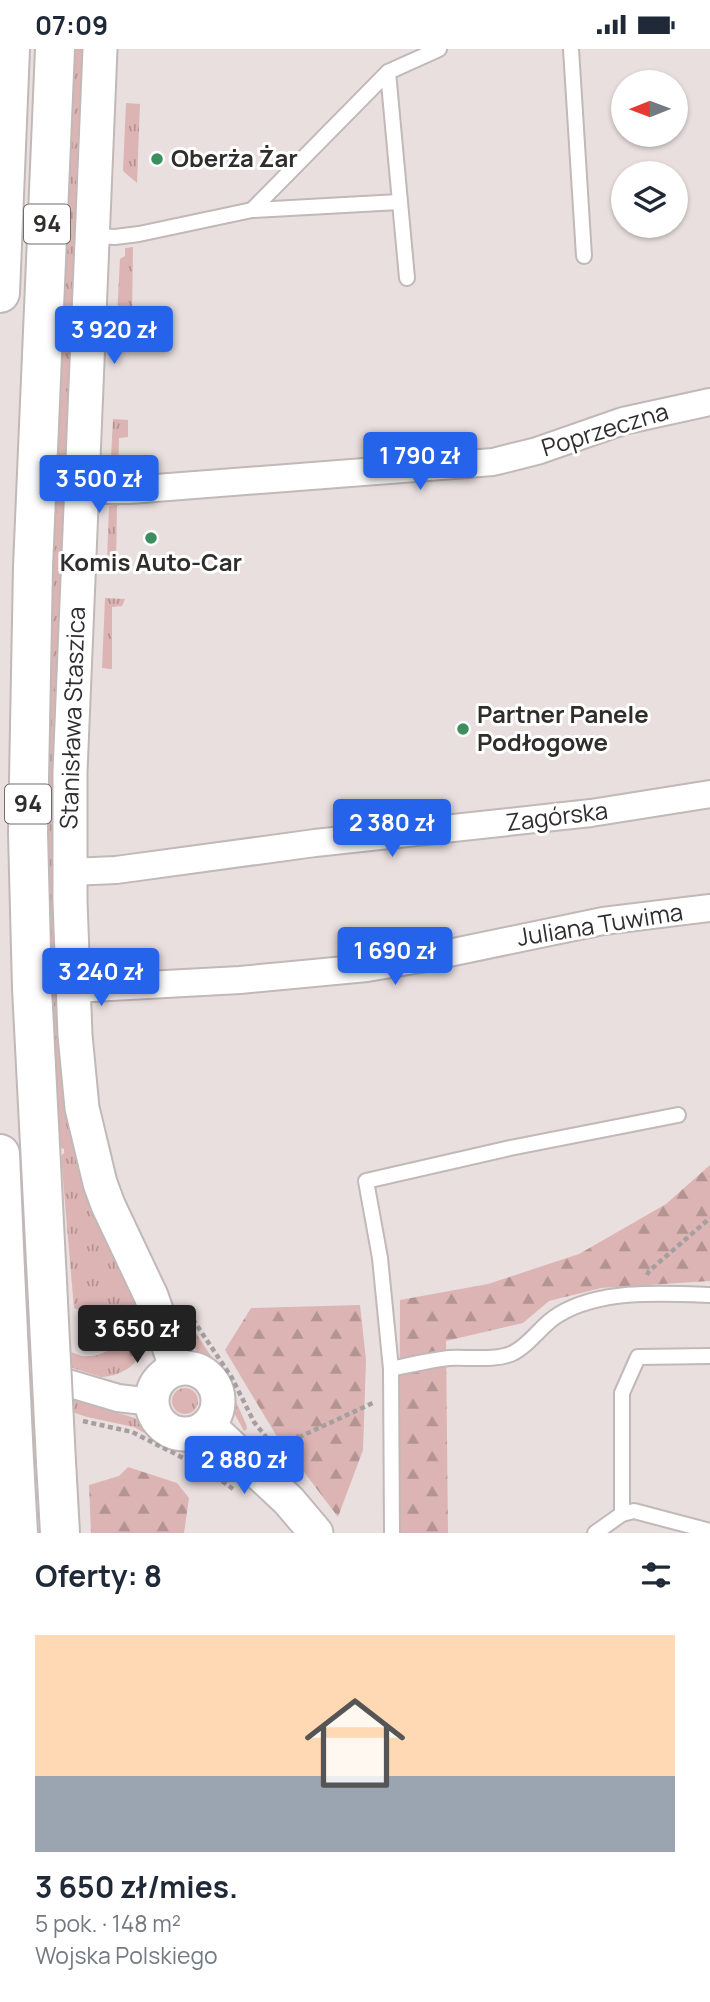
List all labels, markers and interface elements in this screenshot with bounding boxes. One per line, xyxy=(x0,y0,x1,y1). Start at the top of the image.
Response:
text: 07:09 xyxy=(35,7,108,43)
north arrow xyxy=(611,70,688,147)
map controls xyxy=(611,70,688,238)
place label: Oberża Żar xyxy=(171,141,298,174)
marker: Oberża Żar xyxy=(149,151,165,167)
button: layers xyxy=(611,161,688,238)
road number: 94 xyxy=(24,205,70,243)
pin: 3 920 zł xyxy=(42,307,186,366)
text: 3 920 zł xyxy=(71,313,157,345)
street label: Poprzeczna xyxy=(537,394,672,463)
pin: 1 790 zł xyxy=(348,433,492,492)
text: 1 790 zł xyxy=(379,439,461,471)
pin: 3 500 zł xyxy=(27,455,171,515)
text: 3 500 zł xyxy=(56,462,142,494)
marker: Komis Auto-Car xyxy=(143,530,159,546)
place label: Komis Auto-Car xyxy=(60,545,242,578)
street label: Stanisława Staszica xyxy=(51,606,92,830)
place label: Partner Panele Podłogowe xyxy=(477,697,649,758)
marker: Partner Panele Podłogowe xyxy=(455,721,471,737)
road number: 94 xyxy=(5,785,51,824)
street label: Zagórska xyxy=(504,793,610,838)
pin: 2 380 zł xyxy=(320,799,464,859)
text: 2 380 zł xyxy=(349,806,435,838)
street label: Juliana Tuwima xyxy=(515,894,685,953)
pin: 1 690 zł xyxy=(323,927,467,987)
text: 1 690 zł xyxy=(354,934,436,966)
pin: 3 240 zł xyxy=(29,949,173,1008)
text: 3 240 zł xyxy=(58,955,144,987)
pin: 3 650 zł xyxy=(65,1305,209,1365)
text: 3 650 zł xyxy=(94,1312,180,1344)
pin: 2 880 zł xyxy=(172,1437,316,1496)
text: 2 880 zł xyxy=(201,1443,287,1475)
text: Oferty: 8 xyxy=(35,1555,162,1596)
icon: filters xyxy=(637,1556,675,1594)
icon: home xyxy=(292,1680,418,1806)
text: 3 650 zł/mies. xyxy=(35,1866,238,1907)
text: 5 pok. · 148 m² xyxy=(35,1907,181,1939)
text: Wojska Polskiego xyxy=(35,1939,218,1971)

